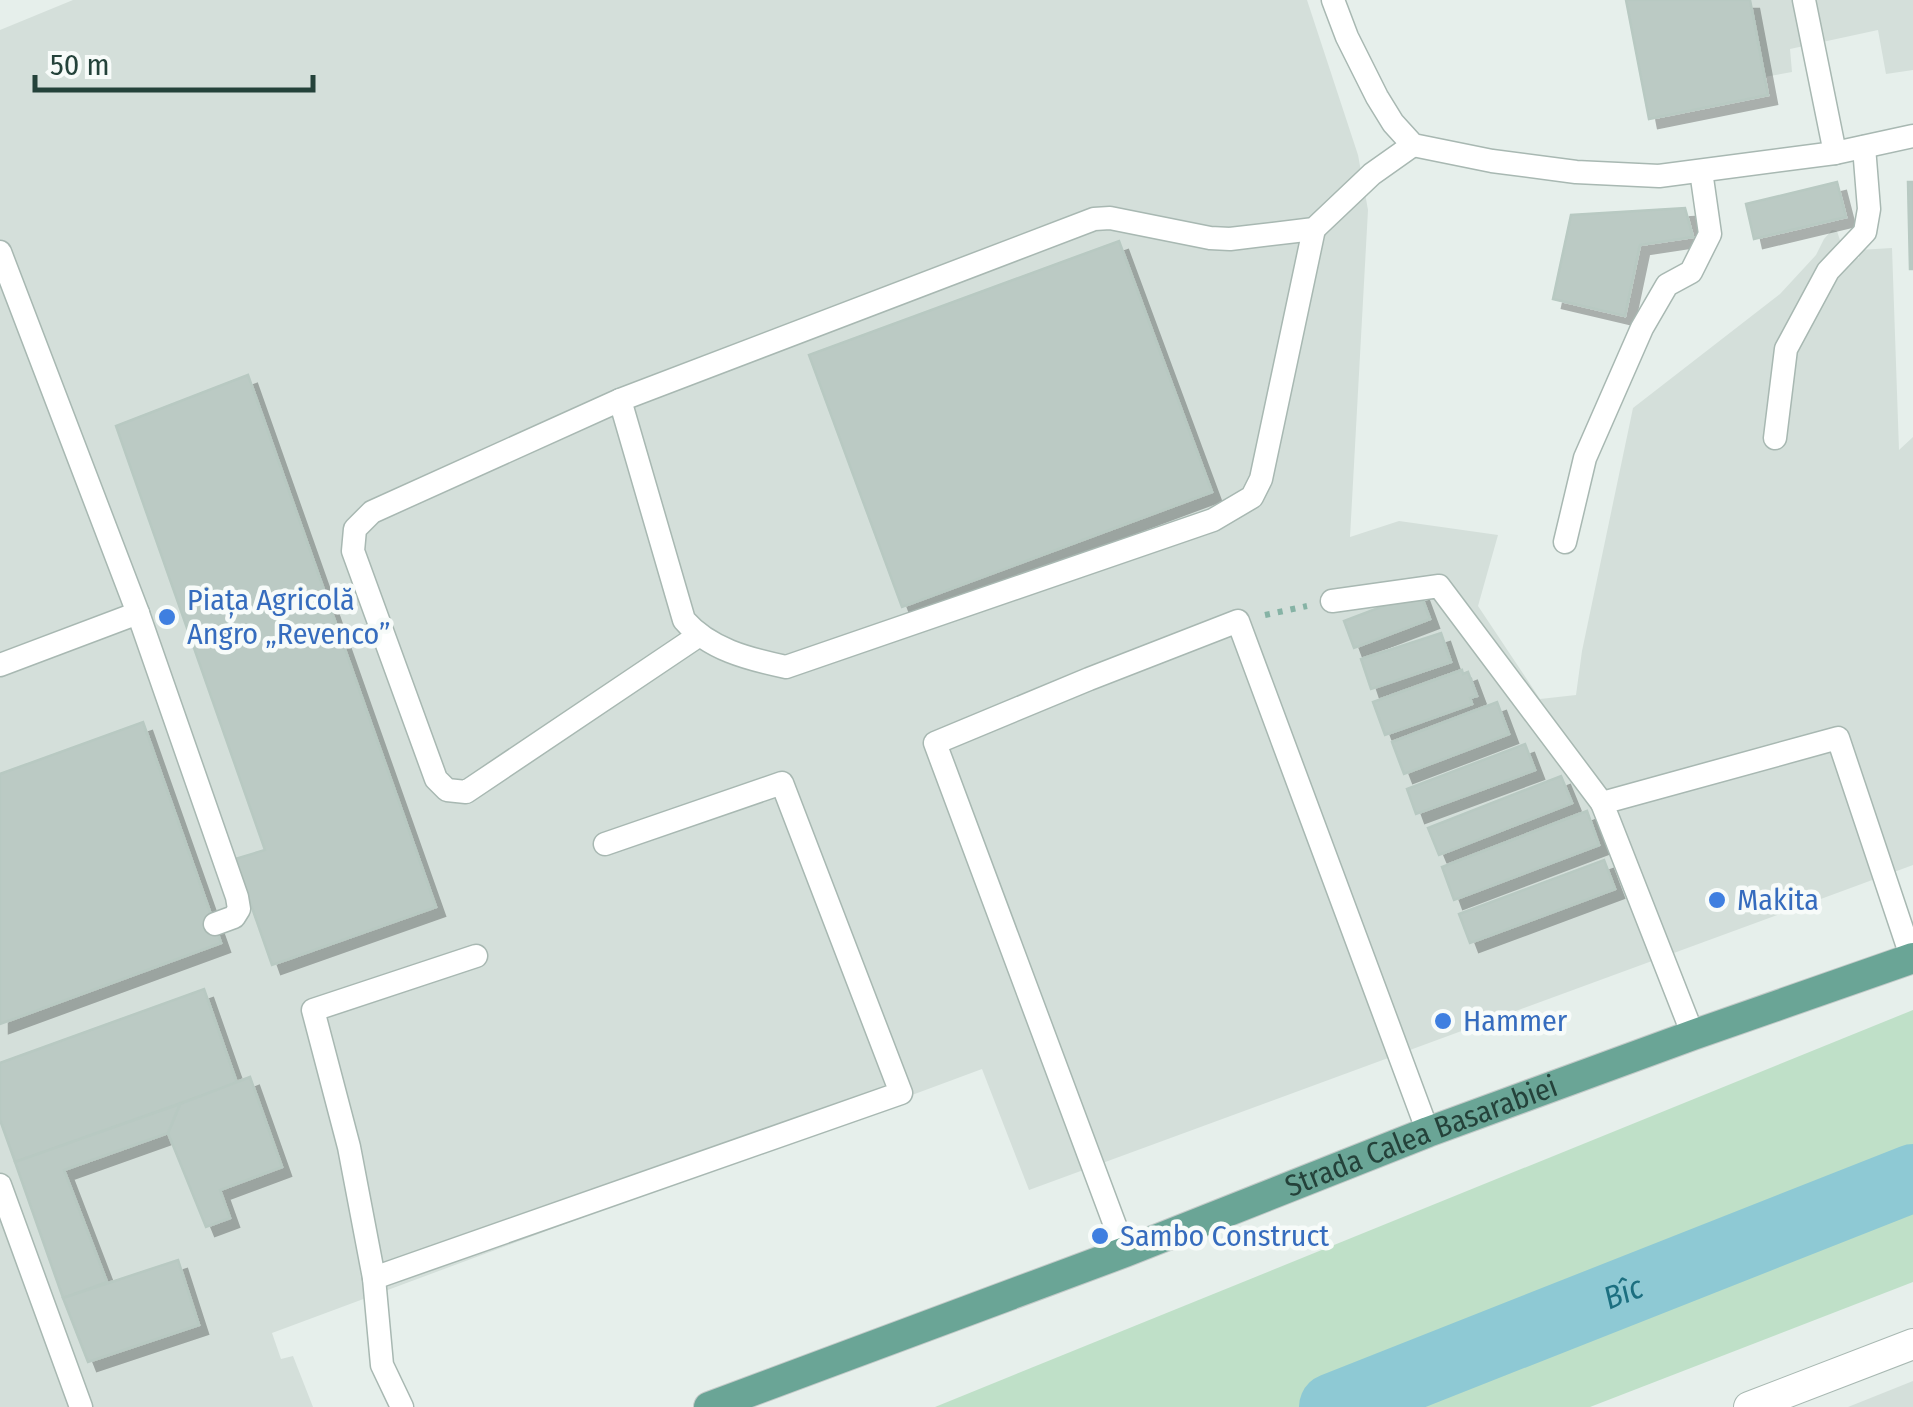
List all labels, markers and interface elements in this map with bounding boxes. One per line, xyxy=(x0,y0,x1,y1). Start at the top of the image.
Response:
scale bar xyxy=(35,30,312,92)
text: 50 m xyxy=(50,47,110,83)
place label: Piața Agricolă Angro „Revenco” xyxy=(187,582,391,652)
marker: Piața Agricolă Angro „Revenco” xyxy=(156,606,178,628)
place label: Makita xyxy=(1737,882,1819,918)
marker: Makita xyxy=(1706,889,1728,911)
place label: Hammer xyxy=(1463,1003,1568,1039)
marker: Hammer xyxy=(1432,1010,1454,1032)
street label: Strada Calea Basarabiei xyxy=(1280,1068,1562,1205)
place label: Sambo Construct xyxy=(1120,1218,1329,1254)
marker: Sambo Construct xyxy=(1089,1225,1111,1247)
water label: Bîc xyxy=(1598,1267,1649,1317)

